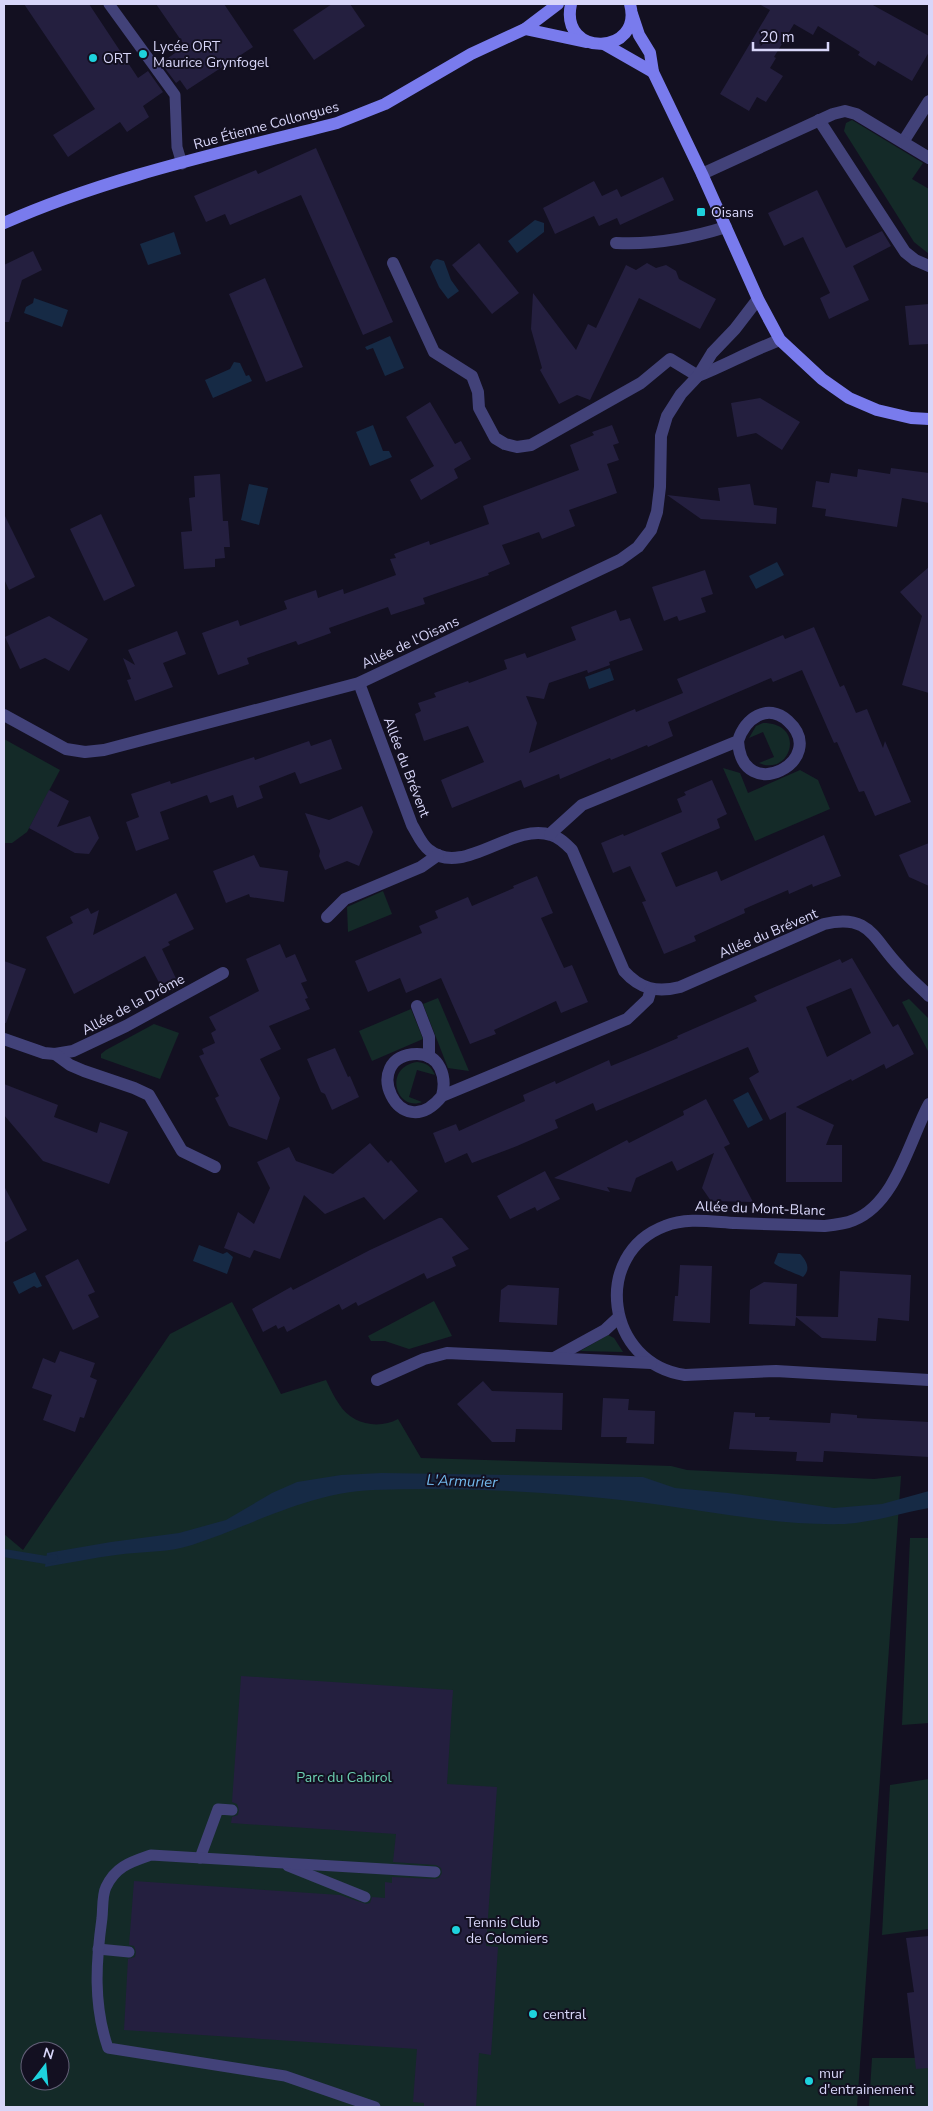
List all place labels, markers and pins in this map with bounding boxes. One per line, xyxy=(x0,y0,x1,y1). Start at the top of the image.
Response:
place label: Lycée ORT Maurice Grynfogel xyxy=(153,37,270,72)
marker: Lycée ORT Maurice Grynfogel xyxy=(137,48,149,60)
place label: ORT xyxy=(103,49,132,68)
marker: ORT xyxy=(87,52,99,64)
place label: Oisans xyxy=(711,203,754,222)
marker: Oisans xyxy=(695,206,707,218)
place label: Tennis Club de Colomiers xyxy=(466,1913,548,1948)
marker: Tennis Club de Colomiers xyxy=(450,1924,462,1936)
place label: central xyxy=(543,2005,587,2024)
marker: central xyxy=(527,2008,539,2020)
place label: mur d'entrainement xyxy=(819,2064,914,2099)
marker: mur d'entrainement xyxy=(803,2075,815,2087)

